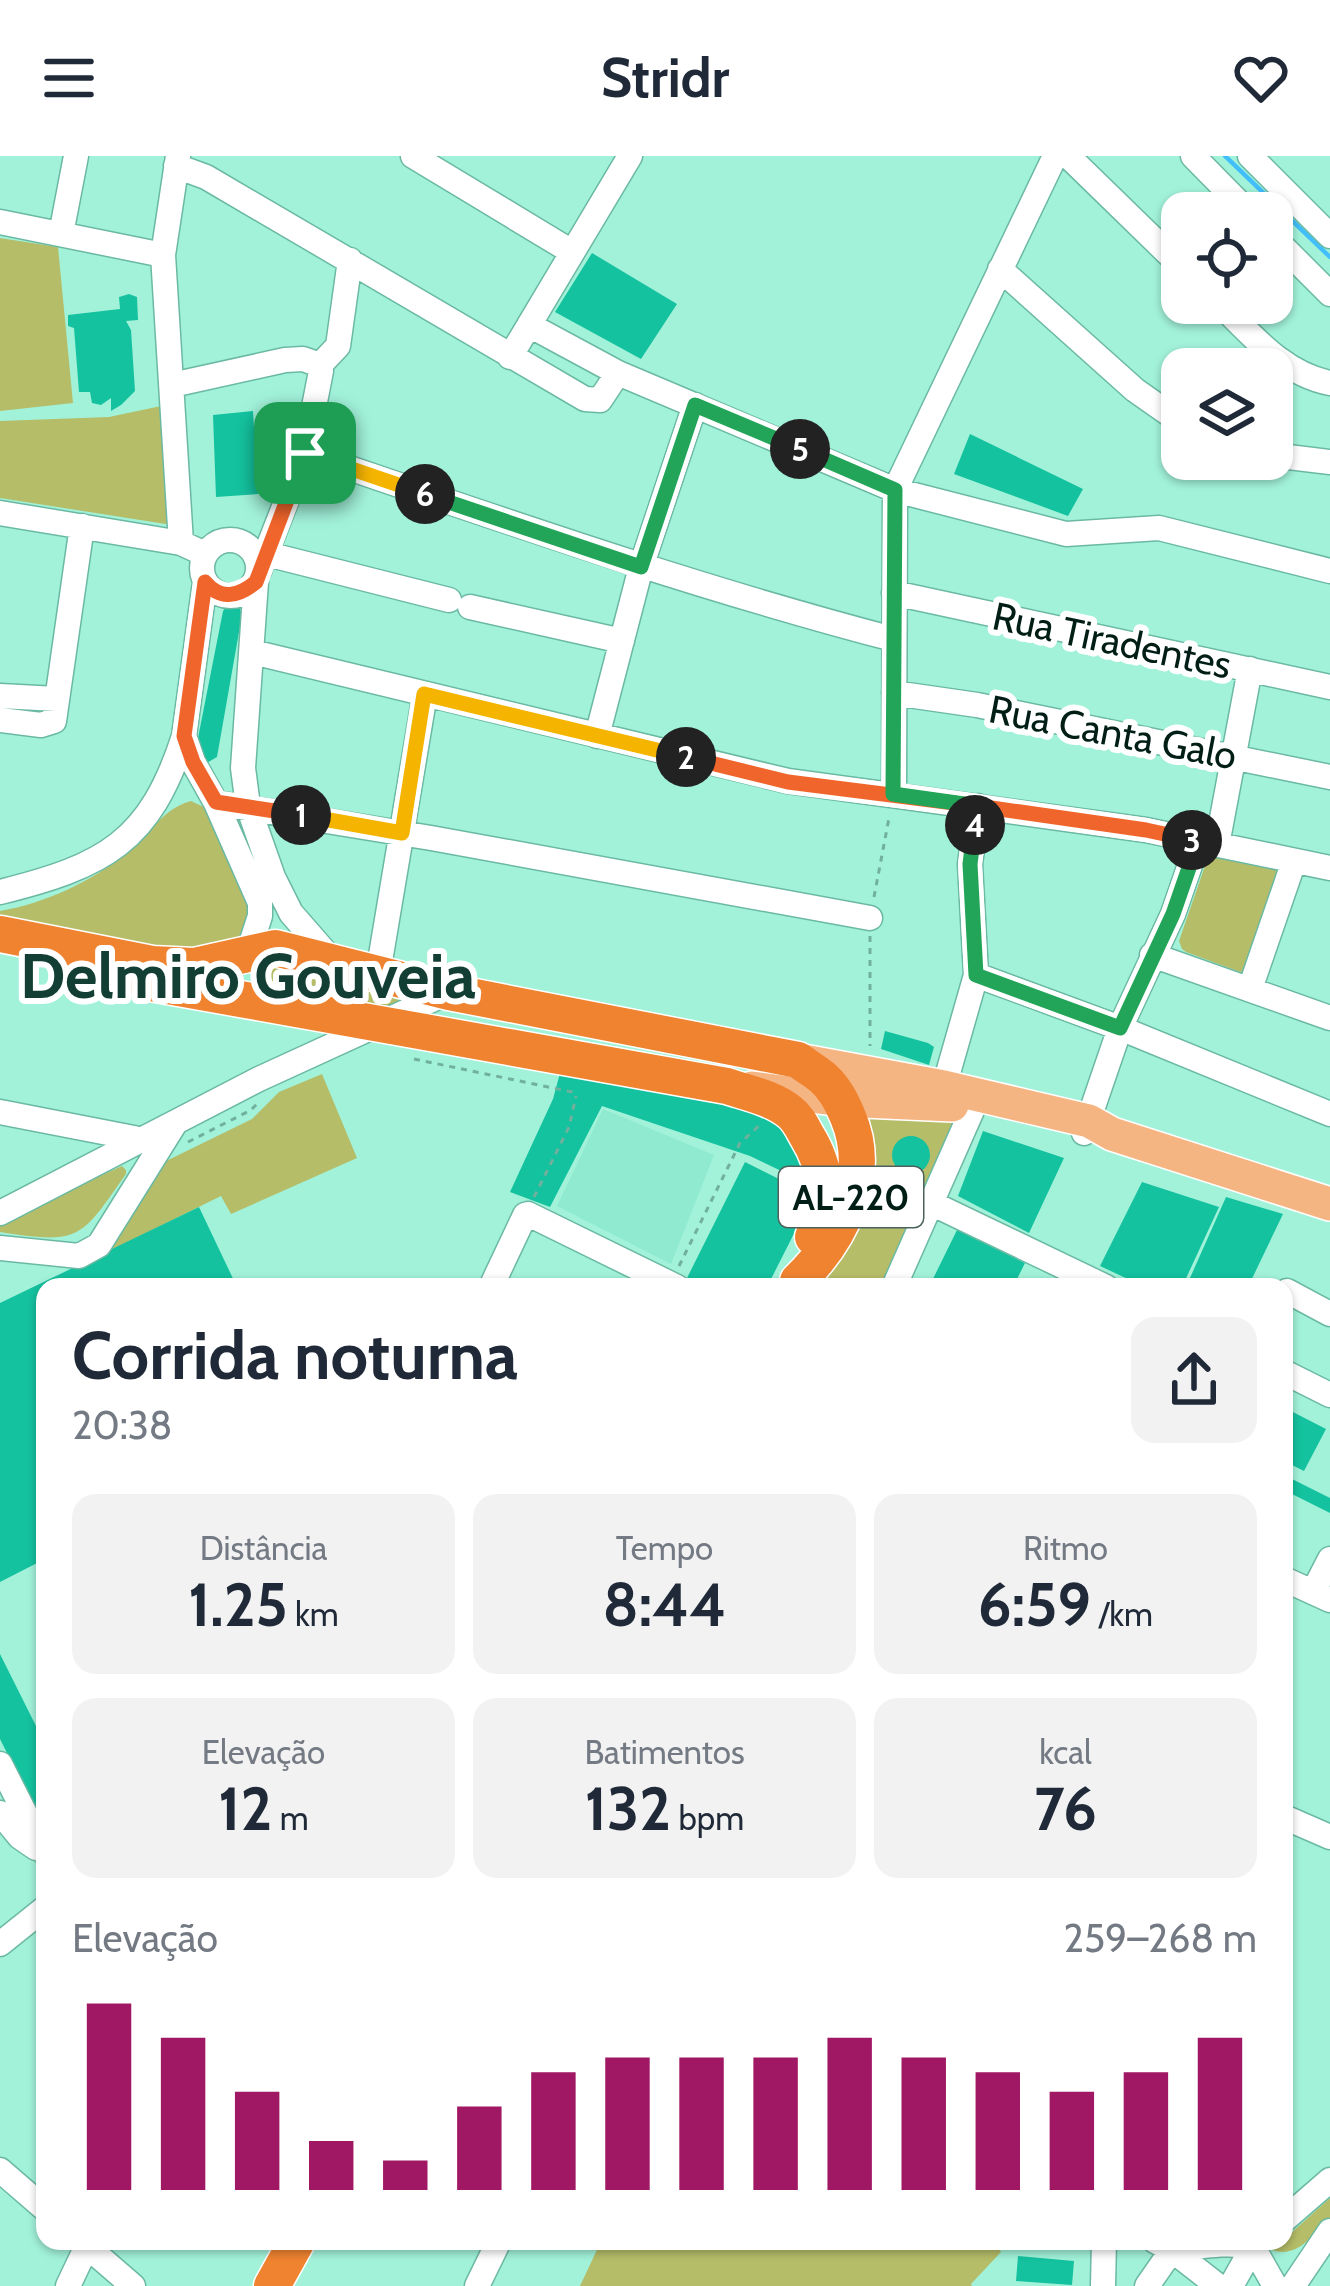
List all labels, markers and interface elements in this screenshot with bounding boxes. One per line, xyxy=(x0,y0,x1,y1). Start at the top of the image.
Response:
icon: menu xyxy=(36,45,102,111)
text: Stridr xyxy=(601,45,729,111)
icon: heart xyxy=(1228,45,1294,111)
map controls xyxy=(1161,192,1293,480)
button: locate xyxy=(1161,192,1293,324)
button: layers xyxy=(1161,348,1293,480)
pin xyxy=(254,402,356,504)
pin: 5 xyxy=(770,419,830,479)
icon: arrive xyxy=(272,420,338,486)
text: 5 xyxy=(791,429,809,469)
pin: 6 xyxy=(395,464,455,524)
text: 6 xyxy=(416,474,434,514)
street label: Rua Tiradentes xyxy=(988,591,1236,689)
street label: Rua Canta Galo xyxy=(985,684,1241,780)
pin: 2 xyxy=(656,727,716,787)
text: 2 xyxy=(677,737,695,777)
pin: 1 xyxy=(271,785,331,845)
text: 1 xyxy=(295,795,307,835)
pin: 4 xyxy=(945,795,1005,855)
text: 4 xyxy=(965,805,985,845)
pin: 3 xyxy=(1162,810,1222,870)
text: 3 xyxy=(1183,820,1201,860)
district label: Delmiro Gouveia xyxy=(20,937,476,1014)
road number: AL-220 xyxy=(779,1167,923,1227)
text: Corrida noturna xyxy=(72,1315,518,1396)
button: share xyxy=(1131,1317,1257,1443)
text: 20:38 xyxy=(72,1401,173,1449)
text: Distância xyxy=(200,1528,327,1568)
text: Tempo xyxy=(616,1528,713,1568)
text: Ritmo xyxy=(1023,1528,1108,1568)
text: 1.25 xyxy=(188,1568,288,1641)
text: 8:44 xyxy=(602,1568,727,1641)
text: 6:59 xyxy=(978,1568,1091,1641)
text: km xyxy=(288,1594,339,1634)
text: /km xyxy=(1091,1594,1153,1634)
text: Elevação xyxy=(202,1732,325,1772)
text: Batimentos xyxy=(584,1732,745,1772)
text: kcal xyxy=(1039,1732,1092,1772)
text: 12 xyxy=(218,1772,272,1845)
text: 132 xyxy=(585,1772,671,1845)
text: 76 xyxy=(1034,1772,1097,1845)
text: m xyxy=(272,1798,309,1838)
text: bpm xyxy=(671,1798,744,1838)
text: Elevação xyxy=(72,1914,218,1962)
text: 259–268 m xyxy=(1064,1914,1257,1962)

